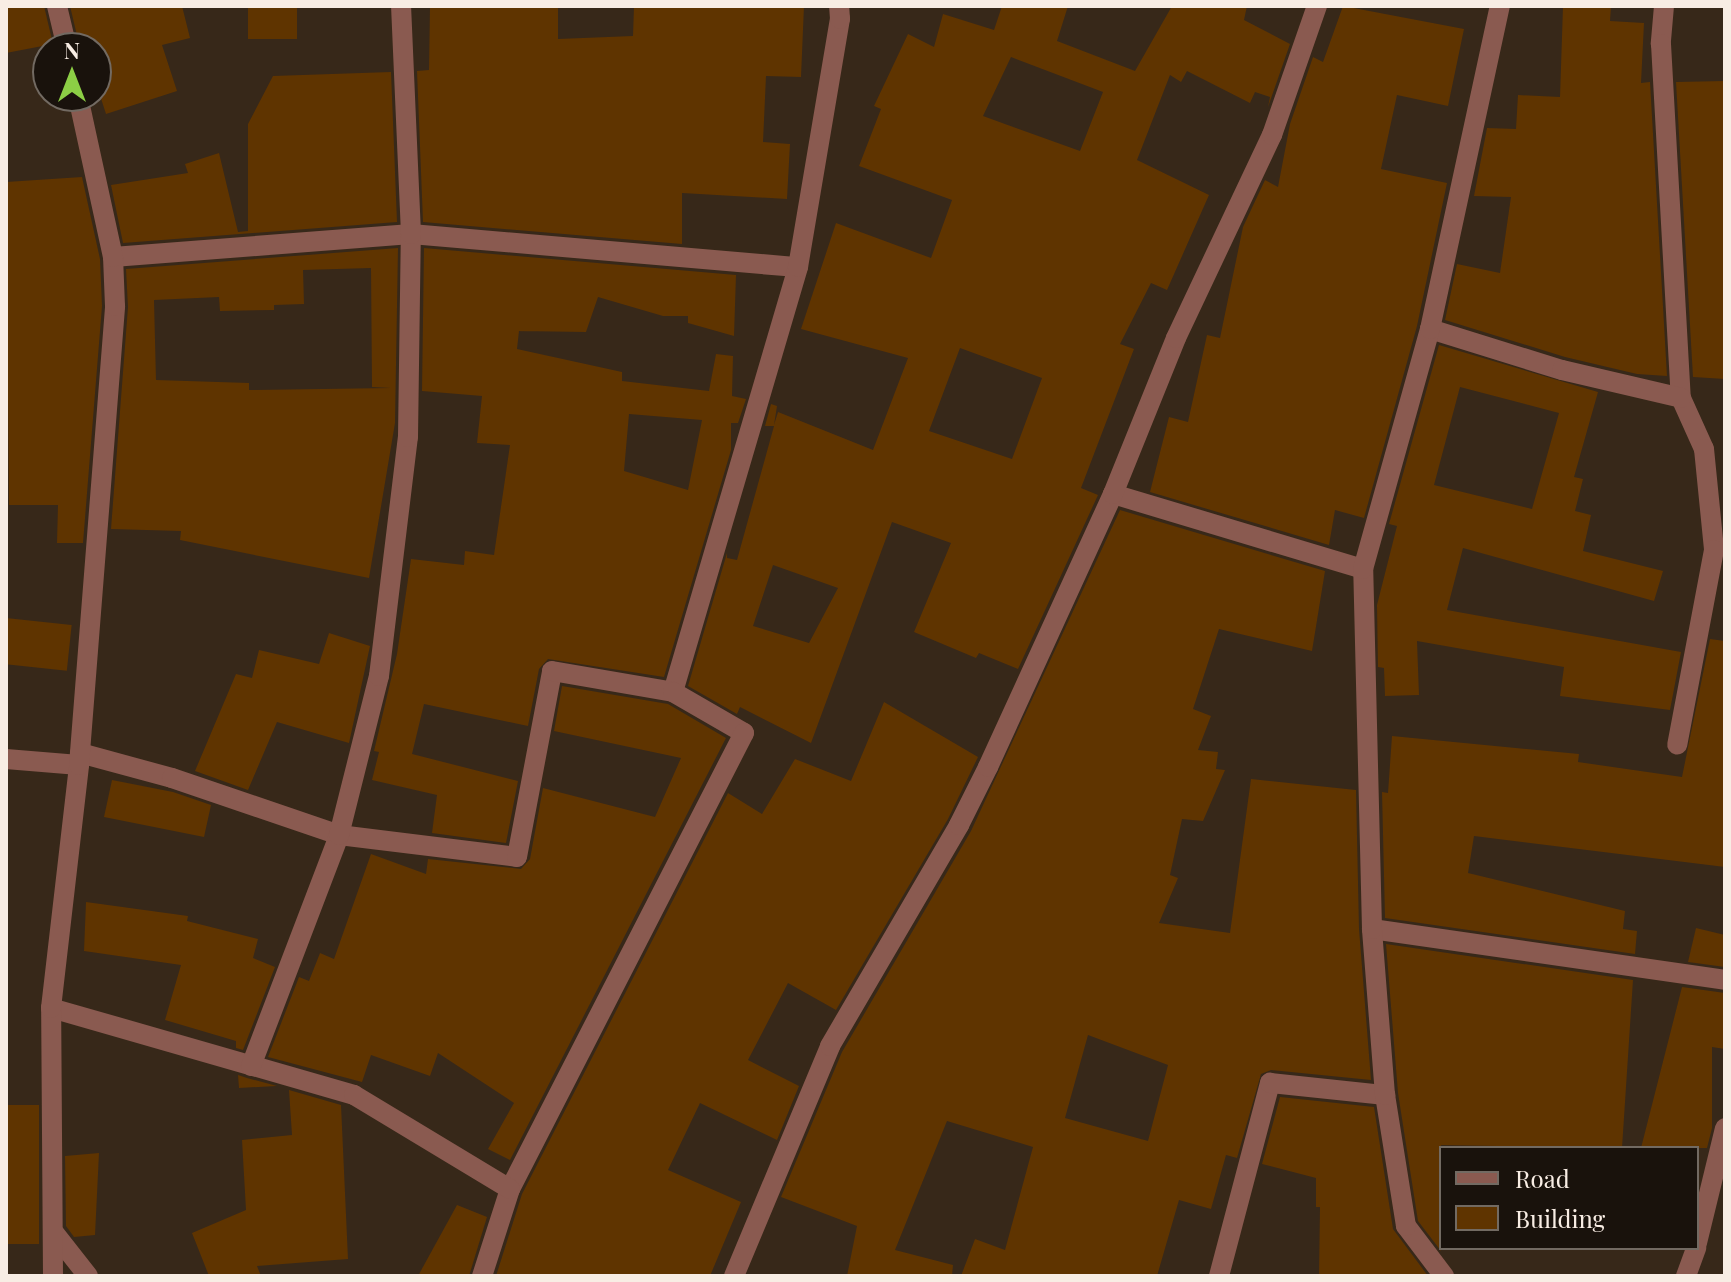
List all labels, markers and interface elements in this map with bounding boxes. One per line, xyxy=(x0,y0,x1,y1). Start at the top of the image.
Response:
north arrow xyxy=(32,32,112,112)
text: N xyxy=(64,35,80,65)
legend xyxy=(1439,1146,1699,1250)
text: Road xyxy=(1515,1162,1570,1194)
text: Building xyxy=(1515,1202,1605,1234)

